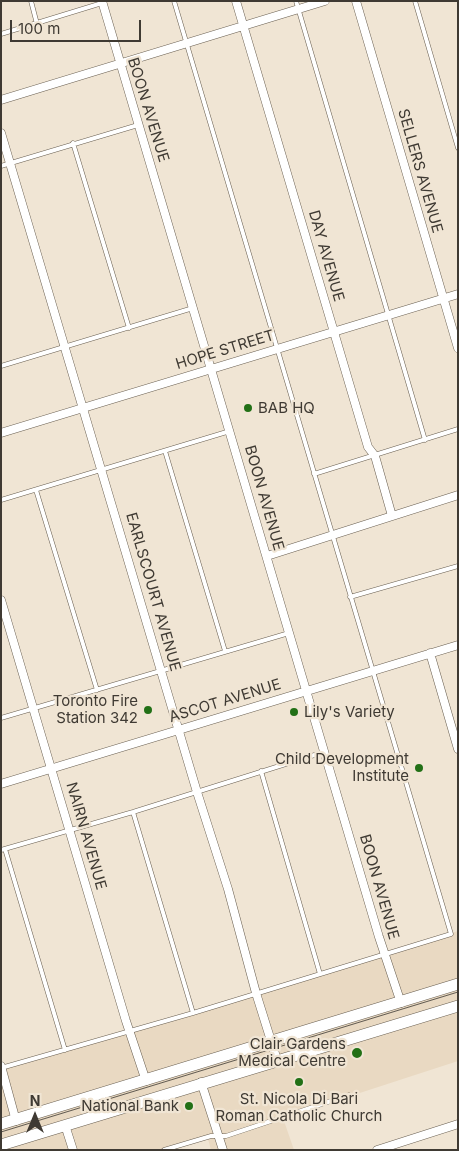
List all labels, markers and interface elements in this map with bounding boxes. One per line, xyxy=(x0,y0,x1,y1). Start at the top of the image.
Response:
scale bar xyxy=(12,10,144,42)
text: 100 m xyxy=(18,19,60,38)
street label: BOON AVENUE xyxy=(124,56,172,164)
street label: SELLERS AVENUE xyxy=(394,107,446,235)
street label: DAY AVENUE xyxy=(304,208,348,304)
street label: HOPE STREET xyxy=(174,326,276,374)
place label: BAB HQ xyxy=(258,399,315,417)
marker: BAB HQ xyxy=(242,402,254,414)
street label: BOON AVENUE xyxy=(240,443,288,553)
street label: EARLSCOURT AVENUE xyxy=(122,510,184,674)
street label: ASCOT AVENUE xyxy=(167,675,283,727)
place label: Toronto Fire Station 342 xyxy=(53,692,138,727)
place label: Lily's Variety xyxy=(304,703,395,721)
marker: Toronto Fire Station 342 xyxy=(142,704,154,716)
marker: Lily's Variety xyxy=(288,706,300,718)
place label: Child Development Institute xyxy=(275,750,409,785)
marker: Child Development Institute xyxy=(413,762,425,774)
street label: NAIRN AVENUE xyxy=(62,780,110,892)
street label: BOON AVENUE xyxy=(355,832,403,942)
place label: Clair Gardens Medical Centre xyxy=(238,1035,346,1070)
marker: Clair Gardens Medical Centre xyxy=(350,1046,364,1060)
marker: St. Nicola Di Bari Roman Catholic Church xyxy=(293,1076,305,1088)
place label: St. Nicola Di Bari Roman Catholic Church xyxy=(216,1090,382,1125)
north arrow xyxy=(10,1091,60,1141)
text: N xyxy=(30,1092,40,1109)
place label: National Bank xyxy=(81,1097,179,1115)
marker: National Bank xyxy=(183,1100,195,1112)

